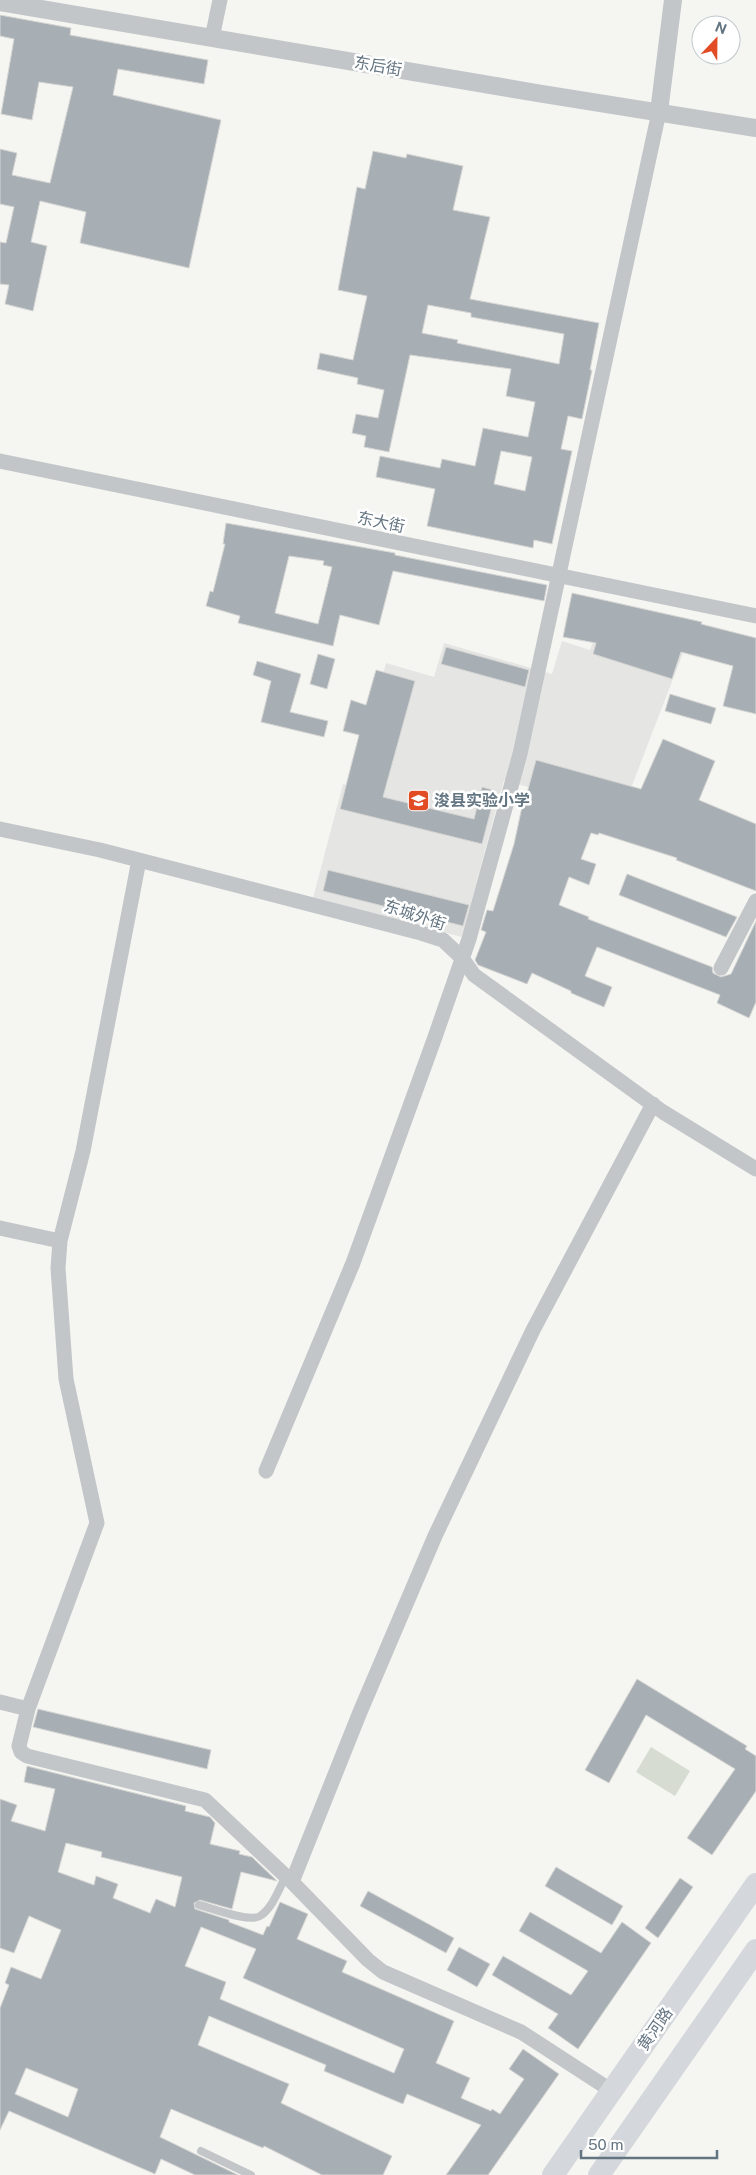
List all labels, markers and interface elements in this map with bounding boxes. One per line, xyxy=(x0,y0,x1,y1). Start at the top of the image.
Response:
north arrow xyxy=(691,15,741,65)
text: N xyxy=(713,18,729,37)
street label: 东后街 xyxy=(353,52,403,80)
street label: 东大街 xyxy=(356,508,406,536)
school or university icon: 浚县实验小学 xyxy=(406,788,430,812)
place label: 浚县实验小学 xyxy=(434,791,530,810)
street label: 东城外街 xyxy=(382,896,448,934)
street label: 黄河路 xyxy=(633,2004,677,2054)
scale bar xyxy=(581,2128,717,2160)
text: 50 m xyxy=(588,2136,623,2153)

